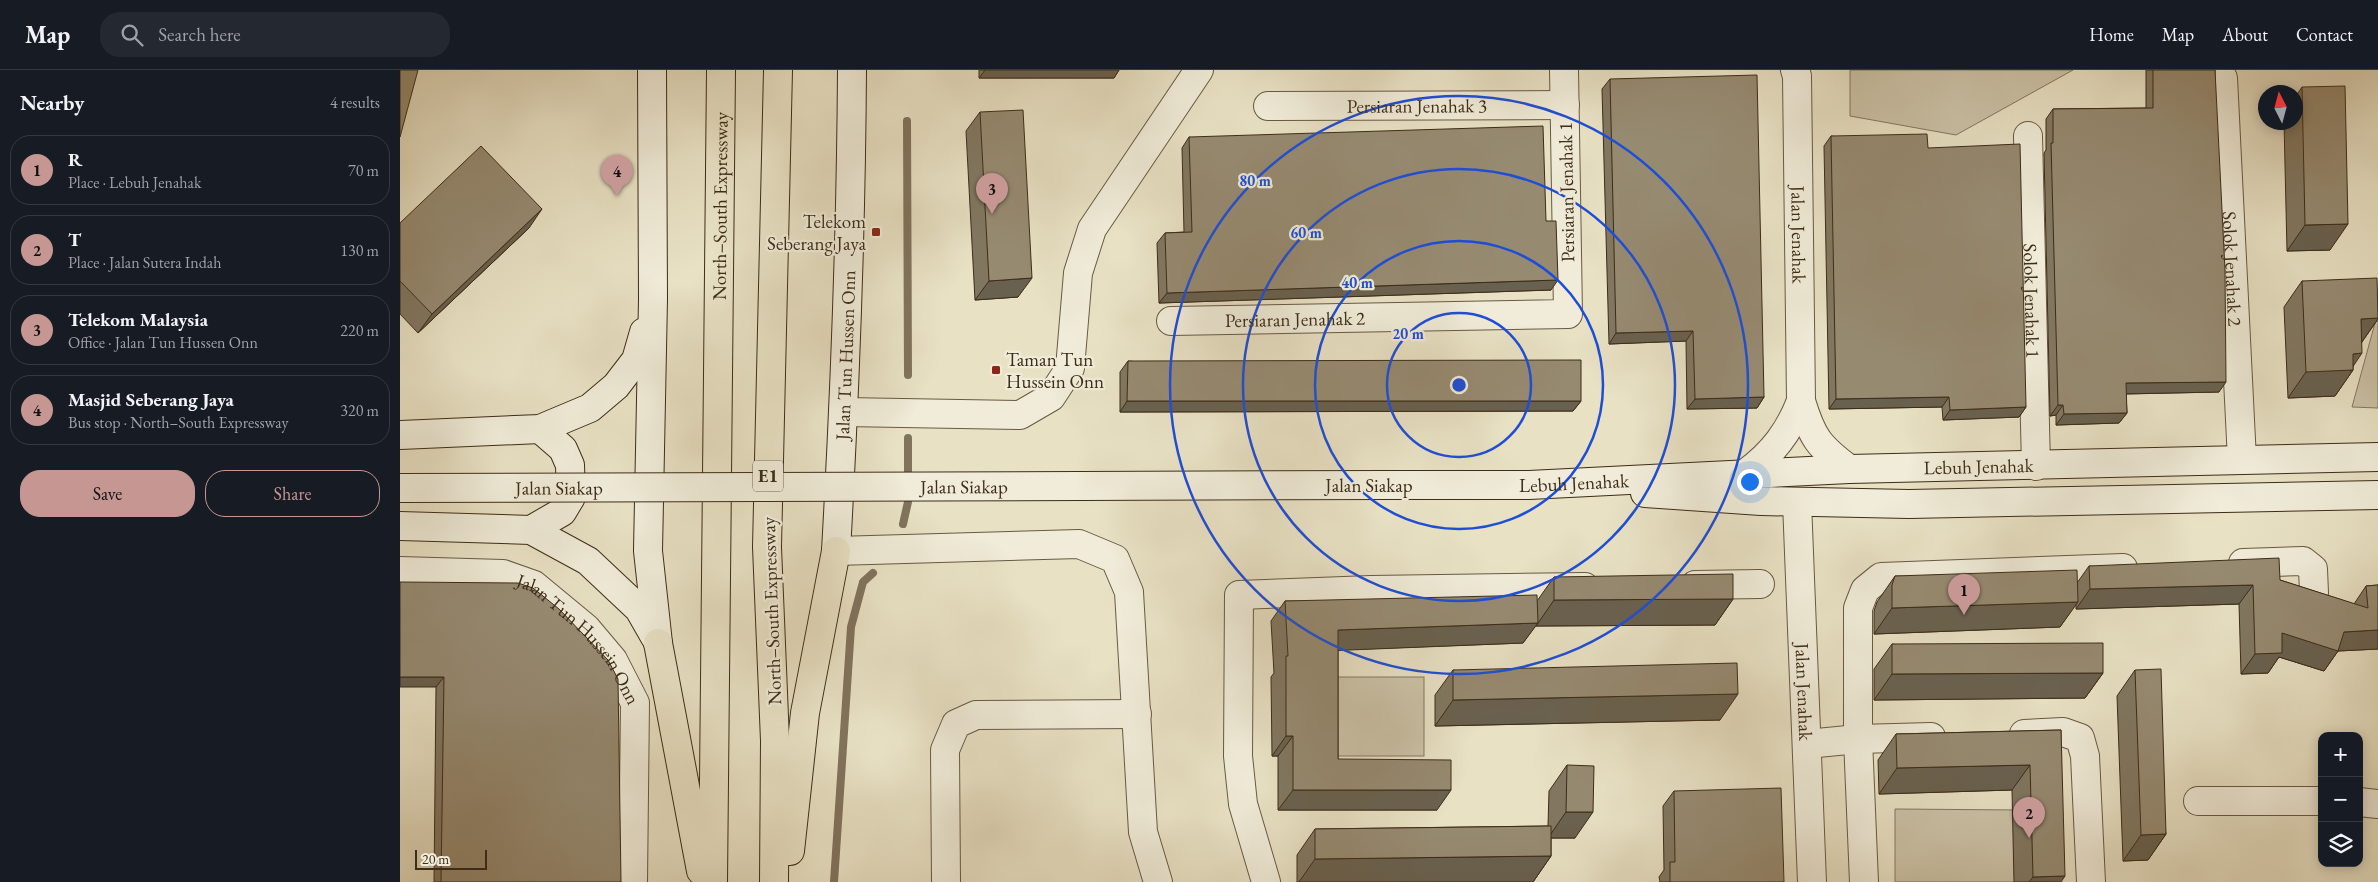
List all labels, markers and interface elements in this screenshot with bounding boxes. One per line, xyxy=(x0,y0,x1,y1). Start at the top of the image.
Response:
search box xyxy=(100,12,450,57)
text: Map xyxy=(25,19,70,50)
icon: search xyxy=(118,21,146,49)
text: Search here xyxy=(158,22,241,47)
text: Home xyxy=(2089,23,2134,46)
text: Map xyxy=(2162,23,2194,46)
text: About xyxy=(2222,23,2268,46)
text: Contact xyxy=(2296,23,2353,46)
north arrow xyxy=(2258,85,2303,130)
text: Nearby xyxy=(20,89,84,116)
text: 4 results xyxy=(330,92,380,113)
street label: Persiaran Jenahak 3 xyxy=(1347,93,1487,119)
street label: North–South Expressway xyxy=(707,111,734,300)
street label: Persiaran Jenahak 1 xyxy=(1553,122,1580,262)
text: R xyxy=(68,147,82,172)
pin: 4 xyxy=(601,155,633,196)
text: 1 xyxy=(33,160,41,181)
text: 70 m xyxy=(348,160,379,181)
text: 80 m xyxy=(1239,171,1271,190)
text: Place · Lebuh Jenahak xyxy=(68,172,201,193)
pin: 3 xyxy=(976,173,1008,214)
street label: Jalan Jenahak xyxy=(1785,184,1812,285)
place label: Telekom Seberang Jaya xyxy=(767,209,866,256)
street label: Solok Jenahak 2 xyxy=(2217,211,2247,327)
text: 60 m xyxy=(1290,223,1322,242)
marker: Telekom Seberang Jaya xyxy=(870,226,882,238)
text: T xyxy=(68,227,81,252)
text: 2 xyxy=(33,240,41,261)
text: 130 m xyxy=(340,240,379,261)
street label: Solok Jenahak 1 xyxy=(2018,243,2045,359)
text: Place · Jalan Sutera Indah xyxy=(68,252,221,273)
street label: Jalan Tun Hussen Onn xyxy=(830,270,861,443)
text: 40 m xyxy=(1341,273,1373,292)
street label: Persiaran Jenahak 2 xyxy=(1225,306,1365,333)
text: Telekom Malaysia xyxy=(68,307,208,332)
text: 3 xyxy=(33,320,41,341)
text: 220 m xyxy=(340,320,379,341)
text: 20 m xyxy=(1392,324,1424,343)
text: Office · Jalan Tun Hussen Onn xyxy=(68,332,258,353)
place label: Taman Tun Hussein Onn xyxy=(1006,347,1104,394)
marker: Taman Tun Hussein Onn xyxy=(990,364,1002,376)
centre of rings xyxy=(1450,376,1468,394)
text: Masjid Seberang Jaya xyxy=(68,387,234,412)
text: 4 xyxy=(33,400,41,421)
text: 320 m xyxy=(340,400,379,421)
text: Bus stop · North–South Expressway xyxy=(68,412,289,433)
street label: Lebuh Jenahak xyxy=(1923,453,2035,480)
road number: E1 xyxy=(753,461,783,492)
street label: Lebuh Jenahak xyxy=(1519,468,1630,498)
your location xyxy=(1737,469,1763,495)
button: Save xyxy=(20,470,195,517)
button: Share xyxy=(205,470,380,517)
street label: Jalan Siakap xyxy=(1323,473,1413,498)
street label: Jalan Siakap xyxy=(918,474,1008,499)
street label: Jalan Siakap xyxy=(513,475,603,501)
street label: North–South Expressway xyxy=(756,516,787,705)
street label: Jalan Tun Hussein Onn xyxy=(511,567,646,709)
pin: 1 xyxy=(1948,574,1980,615)
street label: Jalan Jenahak xyxy=(1789,640,1818,742)
map controls xyxy=(2318,732,2363,867)
button: + xyxy=(2318,732,2363,777)
button: − xyxy=(2318,777,2363,822)
pin: 2 xyxy=(2013,797,2045,838)
button: layers xyxy=(2318,822,2363,867)
scale bar xyxy=(415,847,488,870)
text: 20 m xyxy=(422,850,449,868)

